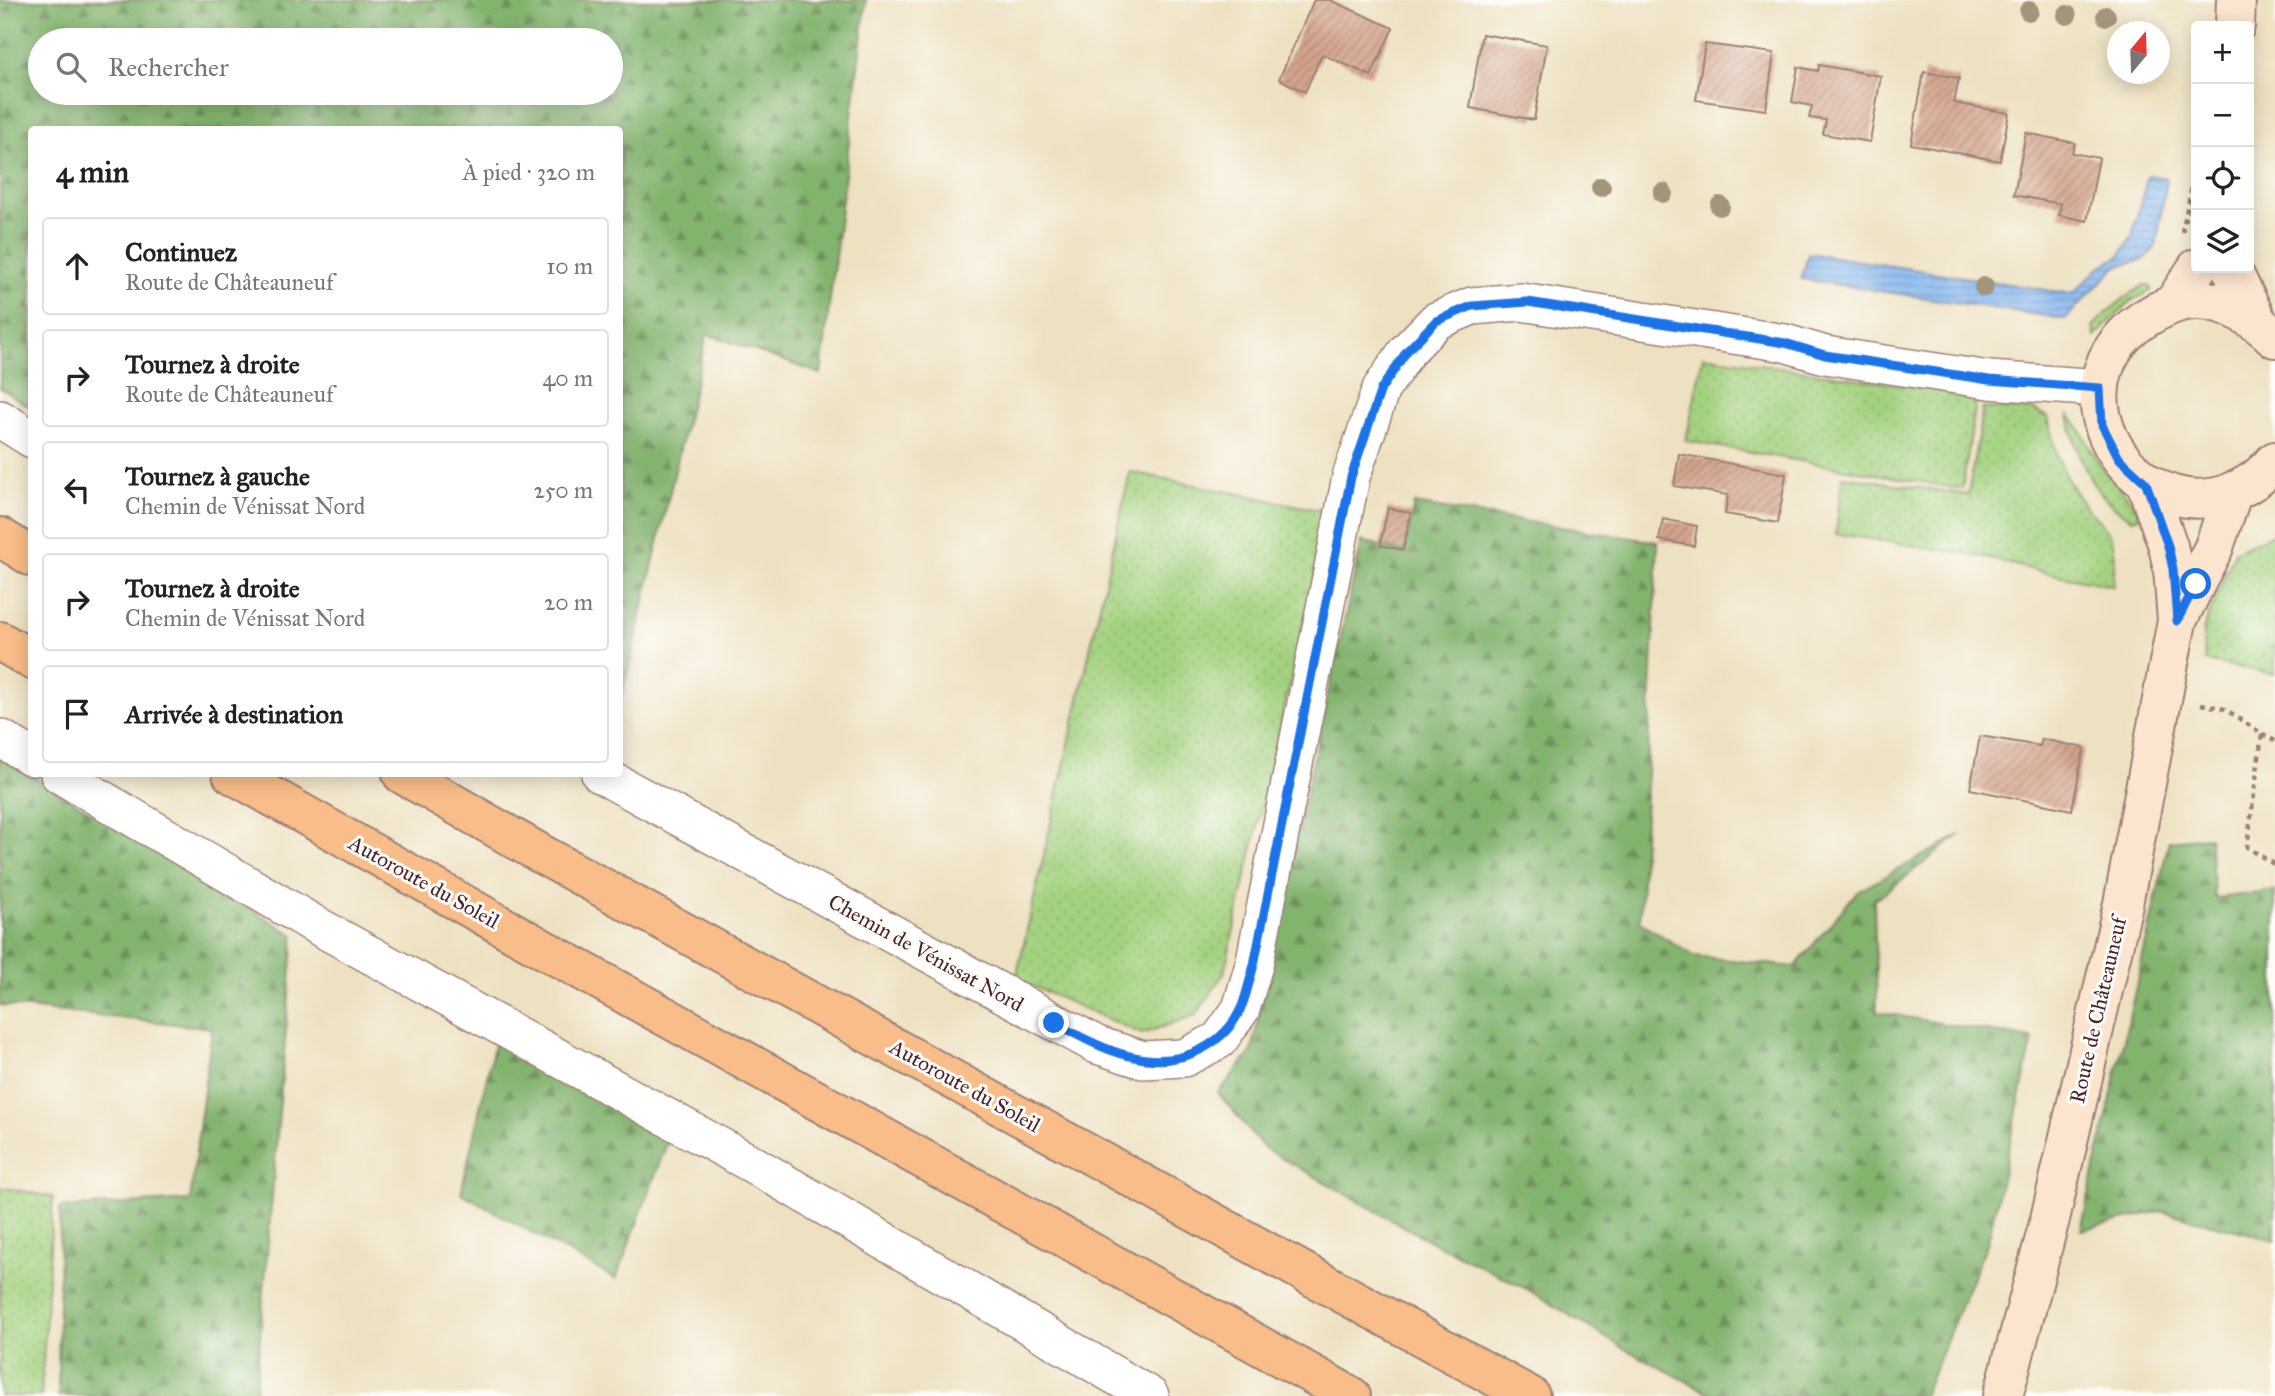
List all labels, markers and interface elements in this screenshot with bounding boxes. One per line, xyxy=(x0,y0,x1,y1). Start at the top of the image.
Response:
north arrow xyxy=(2107,21,2170,84)
map controls xyxy=(2191,21,2254,273)
button: + xyxy=(2191,21,2254,84)
search box xyxy=(28,28,623,105)
icon: search xyxy=(52,48,90,86)
text: Rechercher xyxy=(108,51,229,83)
button: − xyxy=(2191,84,2254,147)
button: locate xyxy=(2191,147,2254,210)
text: 4 min xyxy=(56,154,129,190)
text: À pied · 320 m xyxy=(463,158,595,186)
button: layers xyxy=(2191,210,2254,273)
text: Continuez xyxy=(125,236,237,268)
icon: ahead xyxy=(58,247,96,285)
text: 10 m xyxy=(546,252,593,280)
text: Route de Châteauneuf xyxy=(125,268,334,296)
text: Tournez à droite xyxy=(125,348,300,380)
icon: right xyxy=(58,359,96,397)
text: 40 m xyxy=(543,364,593,392)
text: Route de Châteauneuf xyxy=(125,380,334,408)
text: Tournez à gauche xyxy=(125,460,310,492)
icon: left xyxy=(58,471,96,509)
text: 250 m xyxy=(533,476,593,504)
text: Chemin de Vénissat Nord xyxy=(125,492,365,520)
route start xyxy=(2180,568,2211,599)
text: Tournez à droite xyxy=(125,572,300,604)
icon: right xyxy=(58,583,96,621)
text: 20 m xyxy=(544,588,593,616)
text: Chemin de Vénissat Nord xyxy=(125,604,365,632)
icon: arrive xyxy=(58,695,96,733)
text: Arrivée à destination xyxy=(125,698,343,730)
street label: Autoroute du Soleil xyxy=(343,829,504,934)
street label: Chemin de Vénissat Nord xyxy=(824,888,1029,1018)
street label: Route de Châteauneuf xyxy=(2064,911,2133,1106)
route end xyxy=(1038,1007,1069,1038)
street label: Autoroute du Soleil xyxy=(884,1033,1045,1138)

